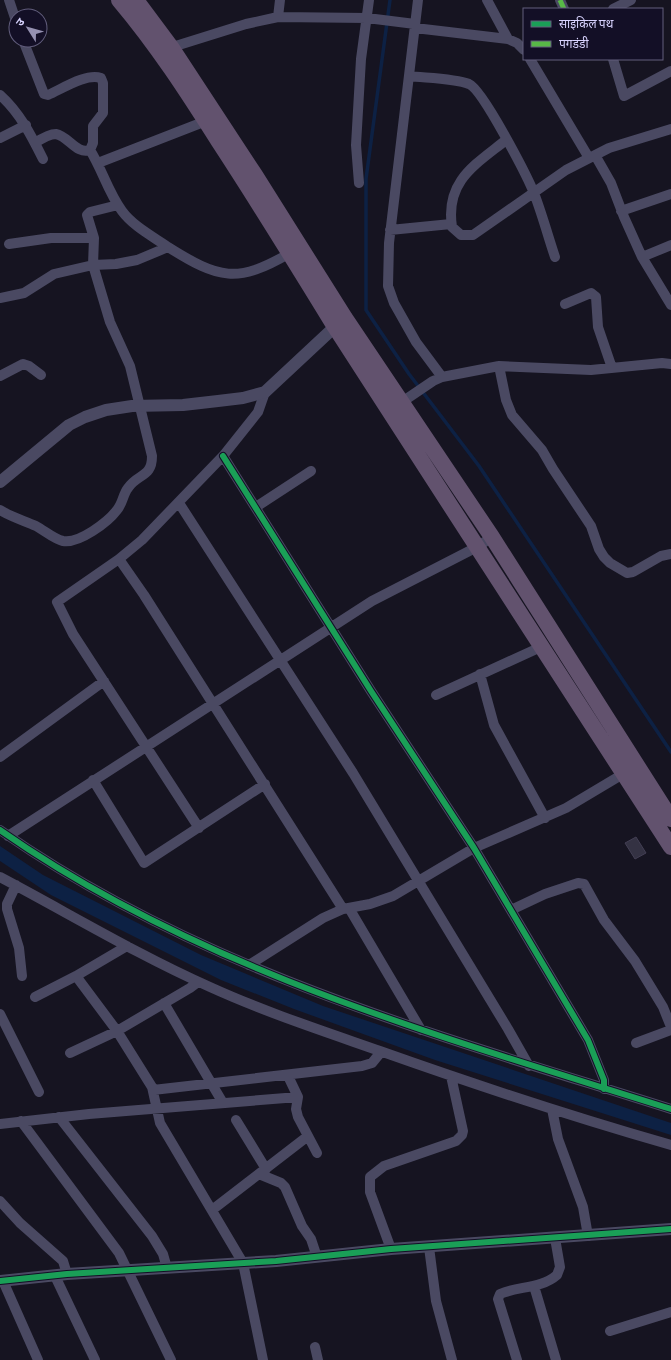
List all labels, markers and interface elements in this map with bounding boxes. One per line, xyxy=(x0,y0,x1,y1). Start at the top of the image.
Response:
north arrow xyxy=(8,8,48,48)
legend xyxy=(523,8,663,60)
text: उ xyxy=(12,15,27,28)
text: साइकिल पथ xyxy=(559,16,614,31)
text: पगडंडी xyxy=(559,36,589,50)

